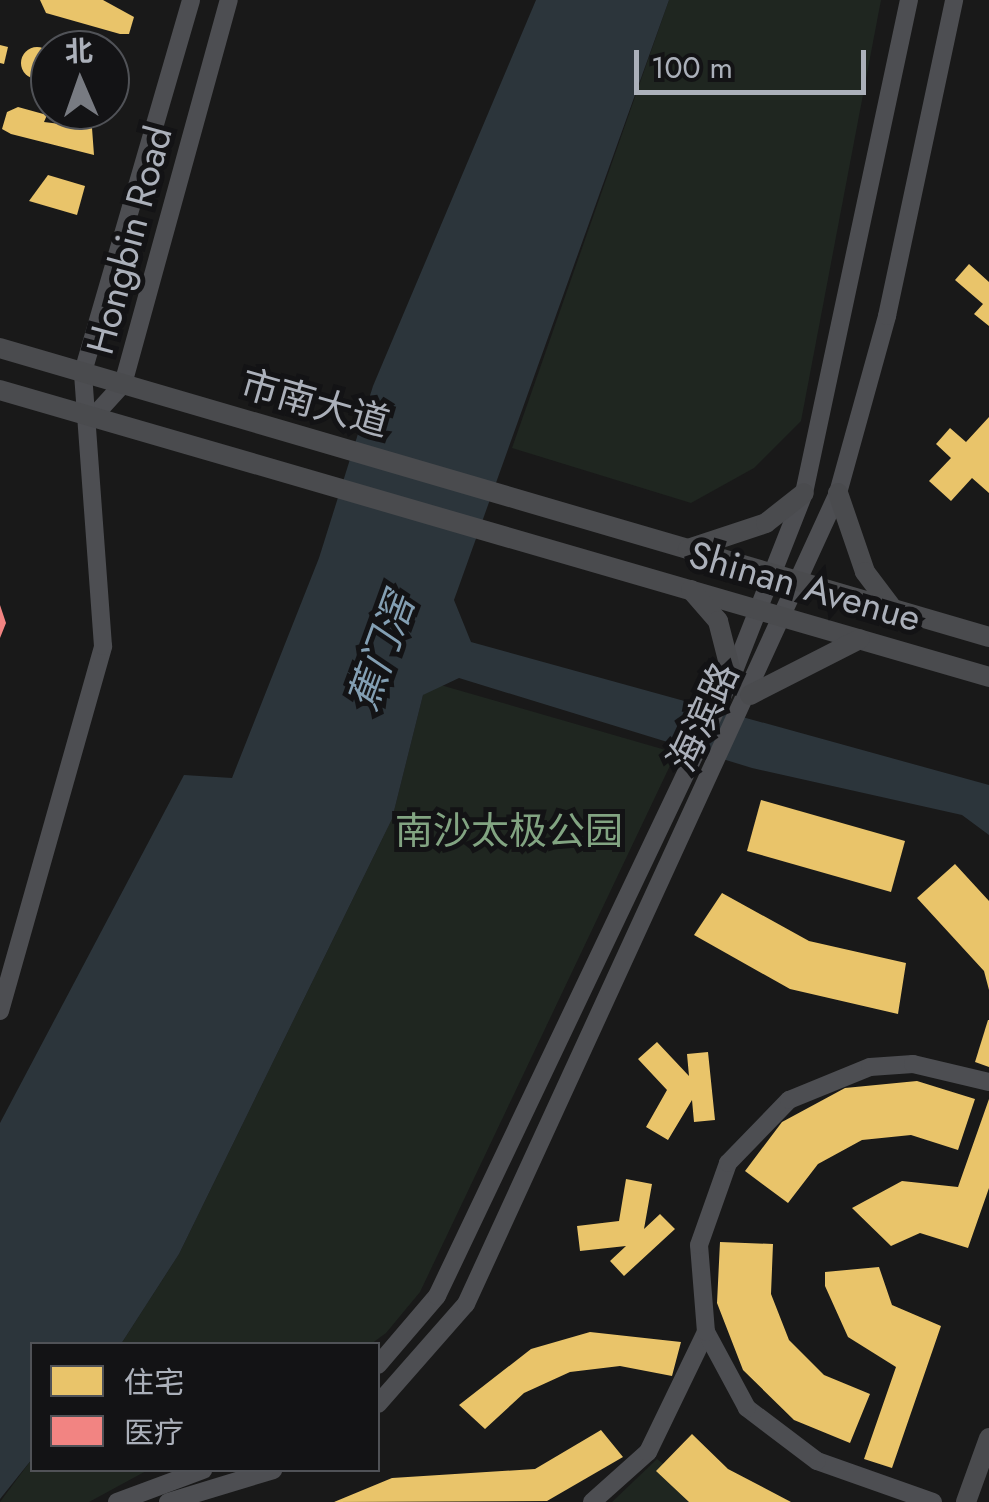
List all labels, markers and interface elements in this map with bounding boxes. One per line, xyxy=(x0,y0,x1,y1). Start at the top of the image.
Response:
north arrow xyxy=(30,30,130,130)
scale bar xyxy=(639,30,872,92)
text: 北 xyxy=(64,31,94,72)
text: 100 m xyxy=(651,46,733,89)
street label: Hongbin Road xyxy=(77,121,181,359)
street label: 市南大道 xyxy=(236,360,394,446)
street label: Shinan Avenue xyxy=(684,531,926,641)
water label: 蕉门滘 xyxy=(338,587,424,717)
street label: 海滨路 xyxy=(658,656,748,778)
park label: 南沙太极公园 xyxy=(395,808,623,854)
legend xyxy=(30,1342,380,1472)
text: 住宅 xyxy=(124,1361,184,1404)
text: 医疗 xyxy=(124,1411,184,1454)

